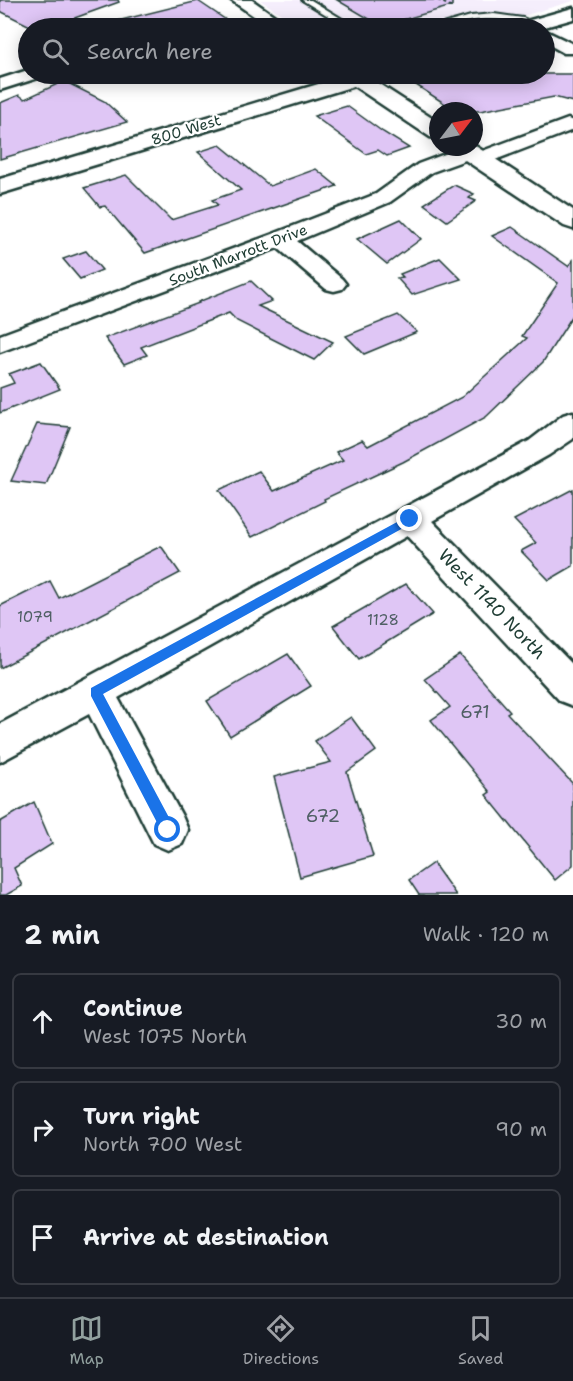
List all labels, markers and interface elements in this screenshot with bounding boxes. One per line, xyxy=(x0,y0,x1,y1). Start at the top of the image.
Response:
search box xyxy=(18,18,555,84)
icon: search xyxy=(39,35,72,68)
text: Search here xyxy=(87,37,213,66)
north arrow xyxy=(429,102,483,156)
street label: 800 West xyxy=(149,110,223,150)
street label: South Marrott Drive xyxy=(166,219,310,291)
route end xyxy=(396,505,422,531)
street label: West 1140 North xyxy=(433,544,551,664)
house number: 1079 xyxy=(17,607,53,627)
house number: 1128 xyxy=(367,610,399,630)
house number: 671 xyxy=(460,700,490,724)
house number: 672 xyxy=(306,804,340,828)
route start xyxy=(154,816,180,842)
text: 2 min xyxy=(24,917,100,952)
text: Walk · 120 m xyxy=(423,921,549,947)
text: Continue xyxy=(83,994,183,1023)
icon: ahead xyxy=(26,1005,59,1038)
text: 30 m xyxy=(495,1008,547,1034)
text: West 1075 North xyxy=(83,1023,247,1049)
text: Turn right xyxy=(83,1102,200,1131)
icon: right xyxy=(26,1113,59,1146)
text: 90 m xyxy=(495,1116,547,1142)
text: North 700 West xyxy=(83,1131,242,1157)
icon: arrive xyxy=(26,1221,59,1254)
text: Arrive at destination xyxy=(83,1223,329,1252)
tab: Map xyxy=(70,1312,104,1369)
tab: Directions xyxy=(243,1312,319,1369)
tab: Saved xyxy=(458,1312,504,1369)

